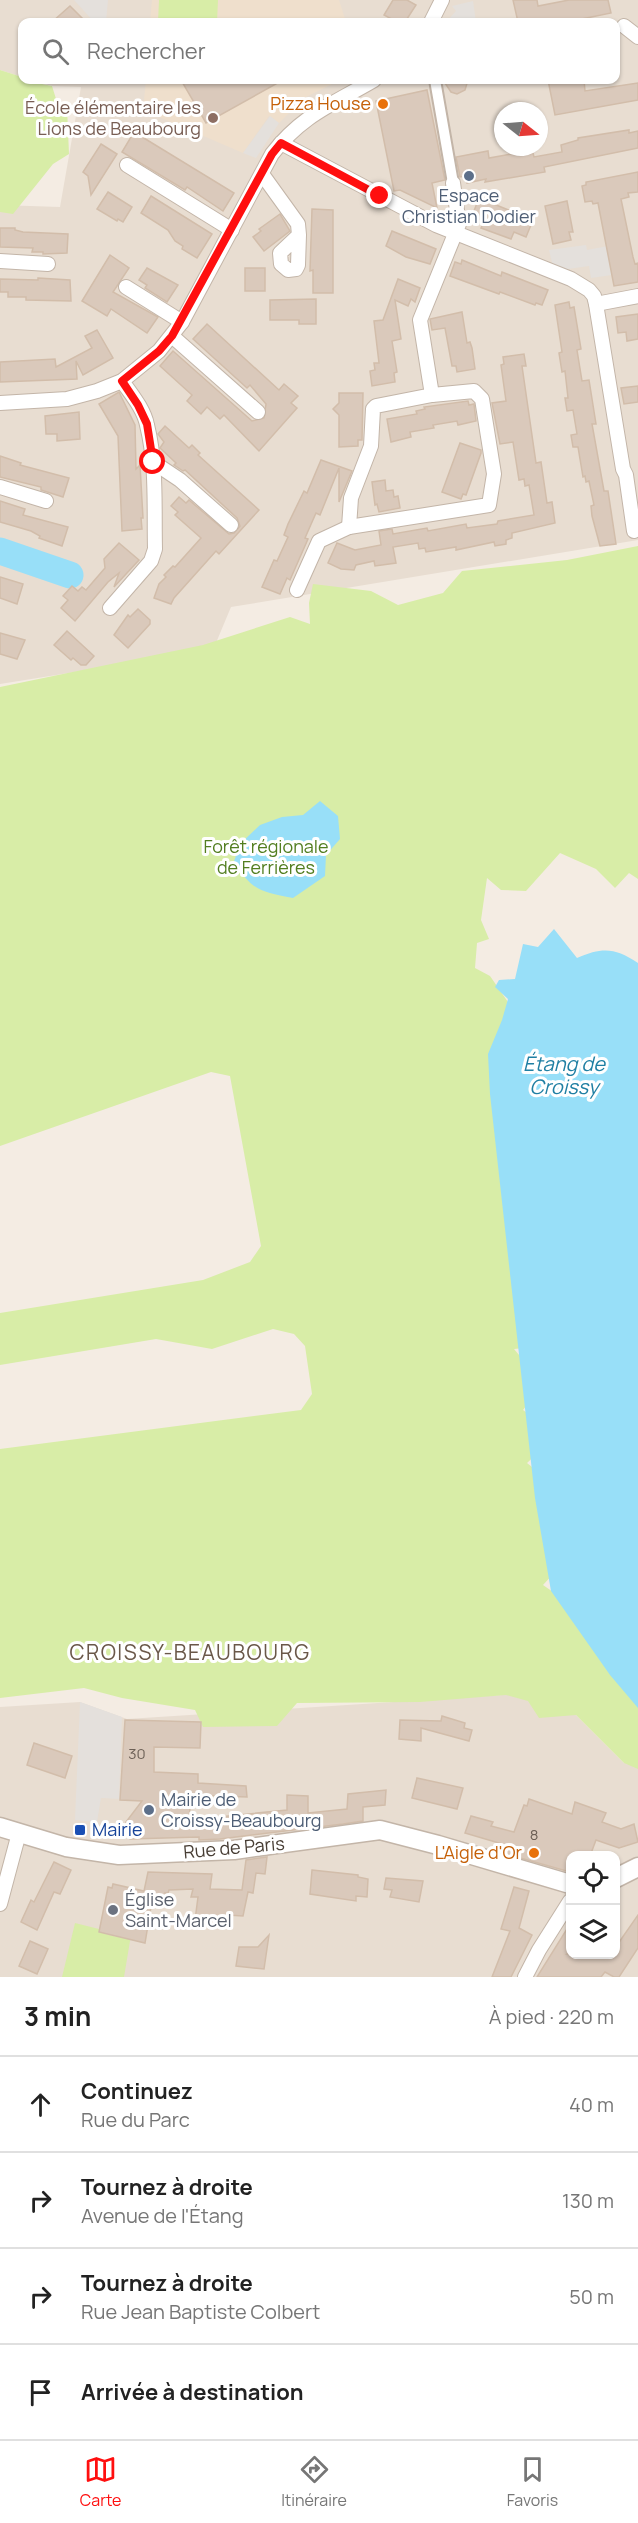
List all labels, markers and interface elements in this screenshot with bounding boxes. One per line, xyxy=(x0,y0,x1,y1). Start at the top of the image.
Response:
search box xyxy=(18,18,620,84)
icon: search xyxy=(39,35,72,68)
text: Rechercher xyxy=(87,36,206,66)
place label: Pizza House xyxy=(270,91,371,115)
place label: École élémentaire les Lions de Beaubourg xyxy=(25,95,201,140)
marker: Pizza House xyxy=(376,97,390,111)
north arrow xyxy=(494,102,548,156)
marker: École élémentaire les Lions de Beaubourg xyxy=(206,111,220,125)
marker: Espace Christian Dodier xyxy=(462,169,476,183)
route end xyxy=(366,182,392,208)
place label: Espace Christian Dodier xyxy=(402,183,537,228)
route start xyxy=(139,448,165,474)
park label: Forêt régionale de Ferrières xyxy=(203,834,329,879)
water label: Étang de Croissy xyxy=(523,1050,606,1100)
district label: CROISSY-BEAUBOURG xyxy=(69,1638,311,1666)
house number: 30 xyxy=(128,1743,146,1764)
place label: Mairie de Croissy-Beaubourg xyxy=(161,1787,321,1832)
marker: Mairie de Croissy-Beaubourg xyxy=(142,1803,156,1817)
place label: Mairie xyxy=(92,1817,143,1841)
marker: Mairie xyxy=(73,1823,87,1837)
house number: 8 xyxy=(530,1824,538,1845)
street label: Rue de Paris xyxy=(182,1831,286,1863)
place label: L'Aigle d'Or xyxy=(435,1840,523,1864)
marker: L'Aigle d'Or xyxy=(527,1846,541,1860)
map controls xyxy=(566,1851,620,1959)
button: locate xyxy=(566,1851,620,1905)
place label: Église Saint-Marcel xyxy=(125,1887,232,1932)
marker: Église Saint-Marcel xyxy=(106,1903,120,1917)
button: layers xyxy=(566,1905,620,1959)
text: 3 min xyxy=(24,1998,91,2034)
text: À pied · 220 m xyxy=(489,2003,614,2030)
text: Continuez xyxy=(81,2076,193,2106)
icon: ahead xyxy=(24,2088,57,2121)
text: 40 m xyxy=(569,2091,614,2118)
text: Rue du Parc xyxy=(81,2106,190,2133)
text: Tournez à droite xyxy=(81,2172,253,2202)
icon: right xyxy=(24,2184,57,2217)
text: 130 m xyxy=(562,2187,614,2214)
text: Avenue de l'Étang xyxy=(81,2202,244,2229)
text: Tournez à droite xyxy=(81,2268,253,2298)
icon: right xyxy=(24,2280,57,2313)
text: 50 m xyxy=(569,2283,614,2310)
text: Rue Jean Baptiste Colbert xyxy=(81,2298,320,2325)
icon: arrive xyxy=(24,2376,57,2409)
text: Arrivée à destination xyxy=(81,2377,304,2407)
tab: Carte xyxy=(80,2453,121,2511)
tab: Itinéraire xyxy=(281,2453,347,2511)
tab: Favoris xyxy=(507,2453,558,2511)

